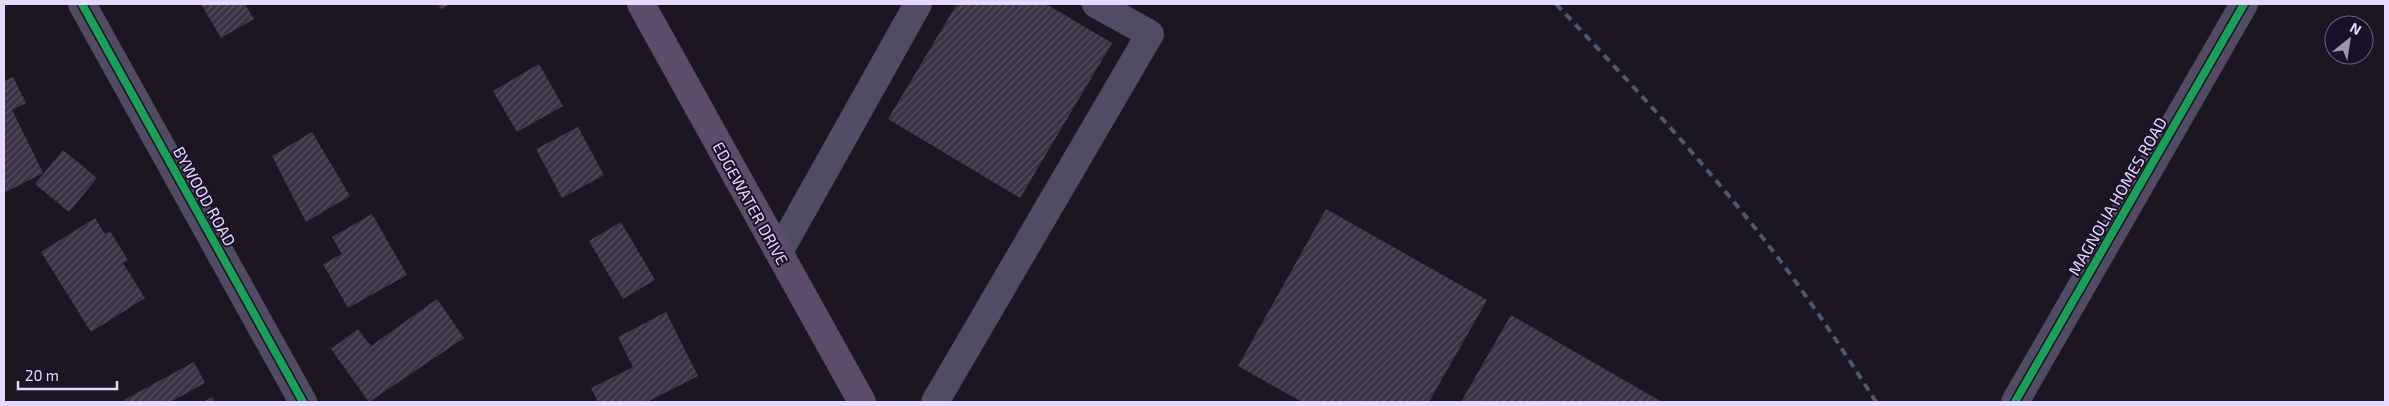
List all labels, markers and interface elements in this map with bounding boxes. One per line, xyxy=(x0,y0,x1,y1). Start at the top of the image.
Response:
north arrow xyxy=(2324,15,2374,65)
text: N xyxy=(2347,18,2364,38)
street label: MAGNOLIA HOMES ROAD xyxy=(2064,114,2170,278)
street label: EDGEWATER DRIVE xyxy=(709,138,793,268)
street label: BYWOOD ROAD xyxy=(170,143,240,249)
scale bar xyxy=(18,358,116,390)
text: 20 m xyxy=(25,366,59,384)

